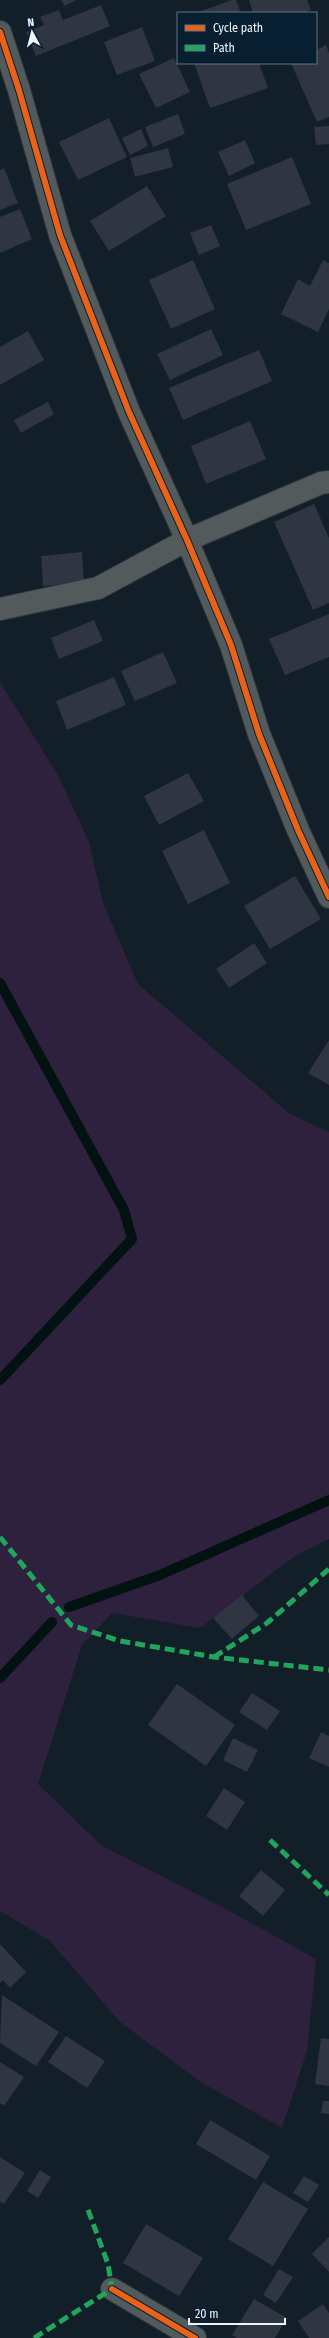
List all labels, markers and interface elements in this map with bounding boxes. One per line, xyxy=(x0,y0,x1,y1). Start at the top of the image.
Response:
north arrow xyxy=(12,12,52,52)
legend xyxy=(177,12,317,64)
text: N xyxy=(27,16,35,29)
text: Cycle path xyxy=(213,21,263,35)
text: Path xyxy=(213,41,235,55)
scale bar xyxy=(189,2300,285,2326)
text: 20 m xyxy=(195,2307,219,2321)

